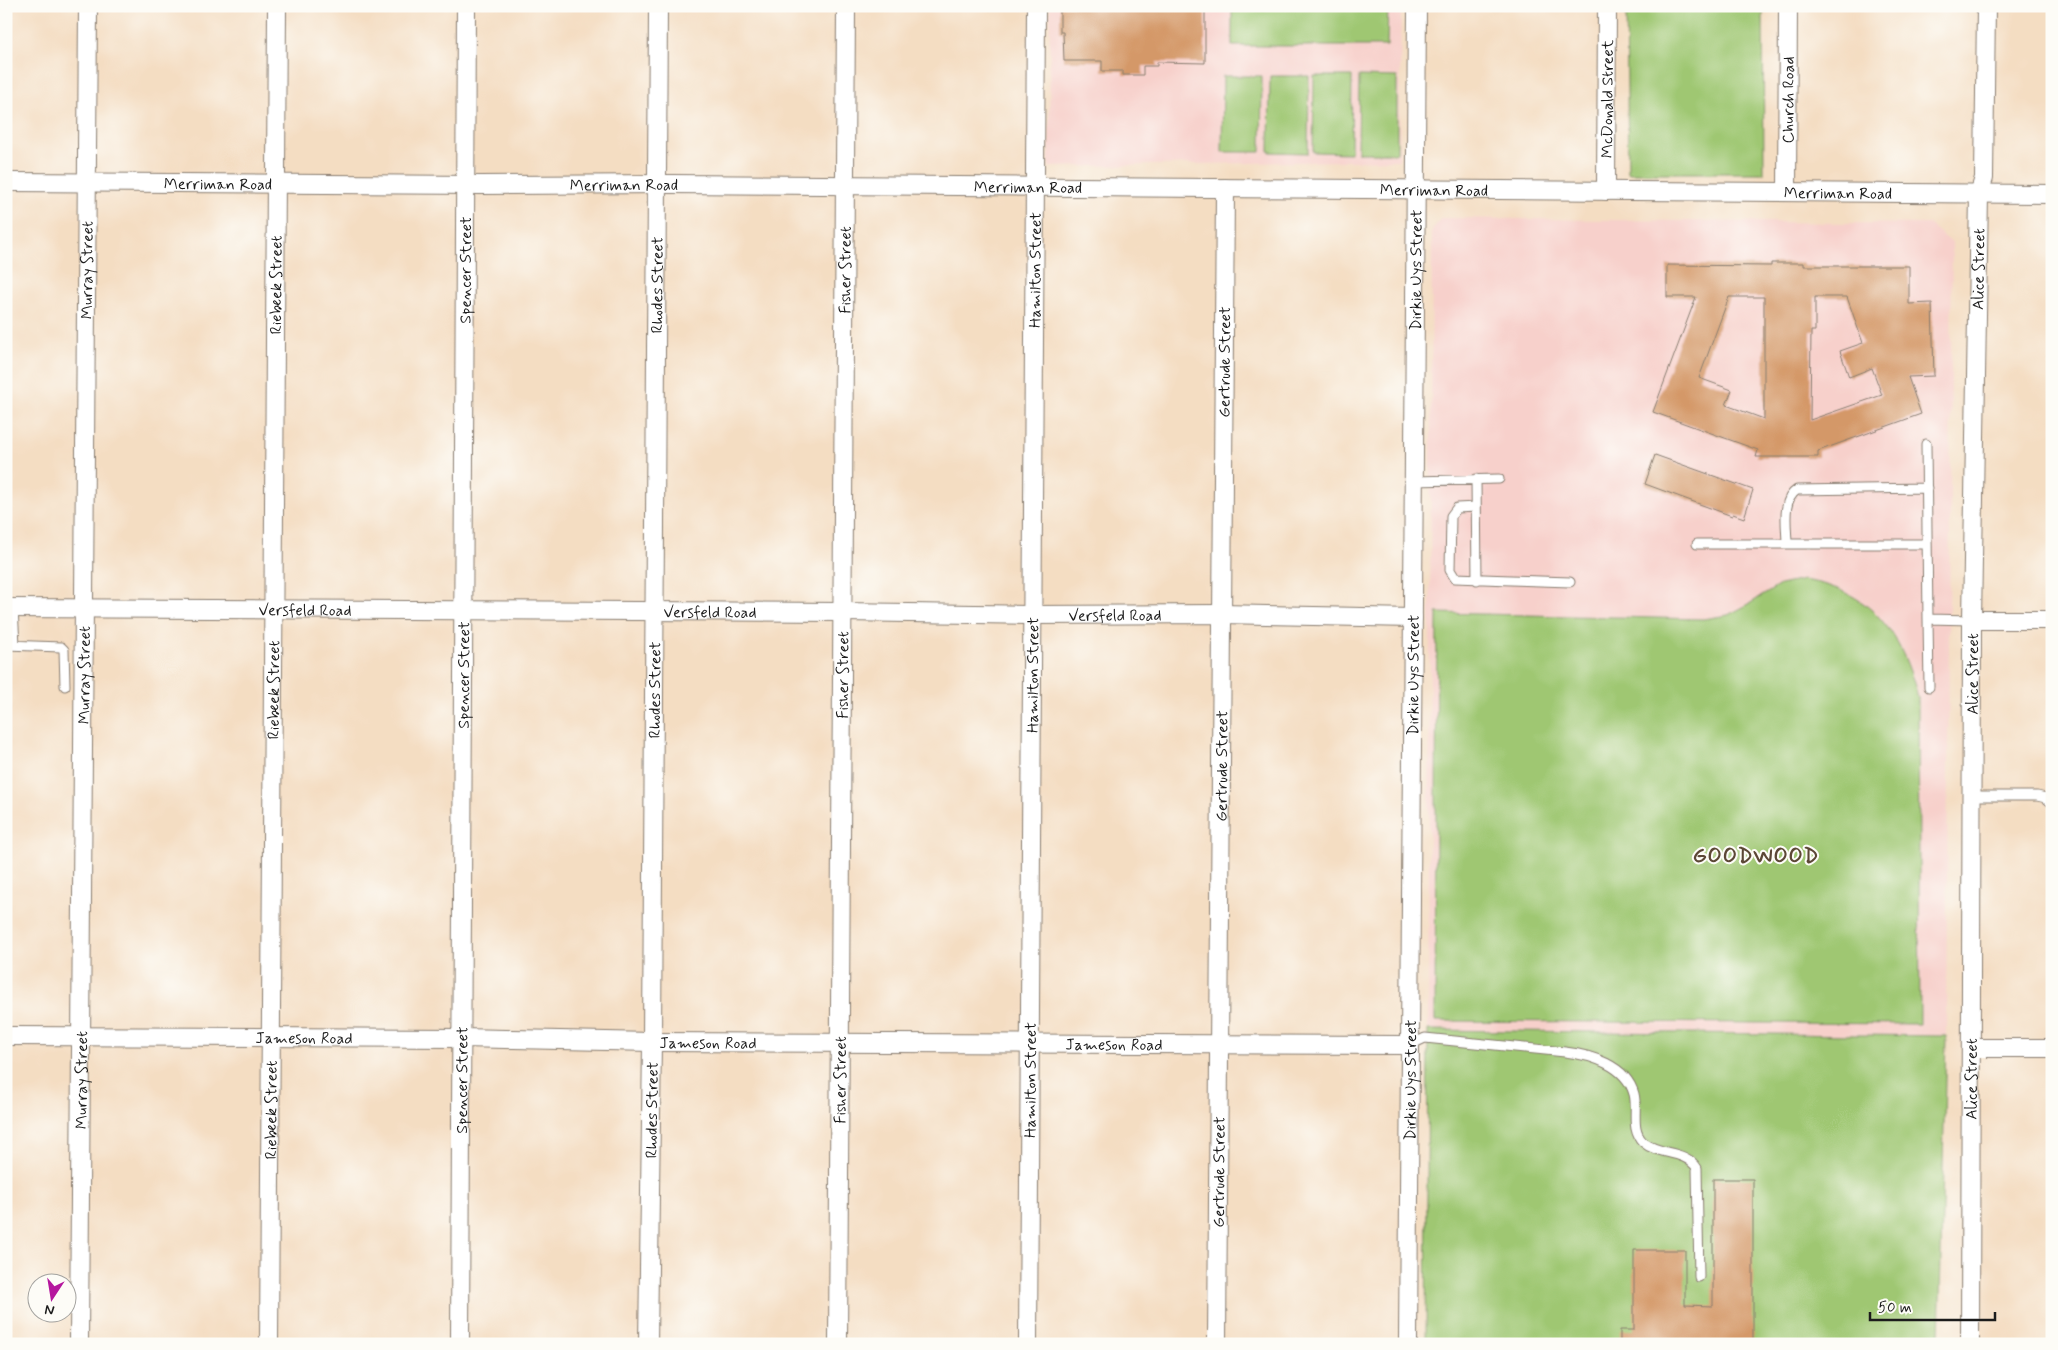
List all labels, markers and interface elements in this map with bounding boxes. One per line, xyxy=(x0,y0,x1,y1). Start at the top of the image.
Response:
street label: McDonald Street xyxy=(1597,39,1619,158)
street label: Church Road xyxy=(1778,56,1800,144)
street label: Merriman Road xyxy=(164,174,272,196)
street label: Merriman Road xyxy=(570,175,678,197)
street label: Merriman Road xyxy=(974,177,1082,199)
street label: Merriman Road xyxy=(1380,180,1488,202)
street label: Merriman Road xyxy=(1784,183,1892,205)
street label: Dirkie Uys Street xyxy=(1406,209,1428,331)
street label: Hamilton Street xyxy=(1025,212,1047,328)
street label: Spencer Street xyxy=(456,216,477,324)
street label: Murray Street xyxy=(77,221,99,319)
street label: Fisher Street xyxy=(835,226,857,314)
street label: Alice Street xyxy=(1968,228,1990,310)
street label: Riebeek Street xyxy=(266,235,288,335)
street label: Rhodes Street xyxy=(647,236,669,333)
street label: Gertrude Street xyxy=(1214,306,1236,418)
street label: Versfeld Road xyxy=(258,600,352,622)
street label: Versfeld Road xyxy=(663,602,757,624)
street label: Versfeld Road xyxy=(1068,605,1162,627)
street label: Dirkie Uys Street xyxy=(1403,614,1425,736)
street label: Hamilton Street xyxy=(1023,617,1044,733)
street label: Spencer Street xyxy=(454,621,475,729)
street label: Murray Street xyxy=(74,626,96,724)
street label: Fisher Street xyxy=(833,631,854,719)
street label: Alice Street xyxy=(1963,633,1984,715)
street label: Riebeek Street xyxy=(264,640,285,740)
street label: Rhodes Street xyxy=(645,641,666,738)
street label: Gertrude Street xyxy=(1212,710,1233,822)
district label: GOODWOOD xyxy=(1693,842,1819,870)
street label: Dirkie Uys Street xyxy=(1400,1019,1422,1141)
street label: Hamilton Street xyxy=(1020,1022,1042,1138)
street label: Spencer Street xyxy=(452,1026,473,1134)
street label: Jameson Road xyxy=(255,1028,353,1050)
street label: Murray Street xyxy=(71,1031,93,1129)
street label: Jameson Road xyxy=(659,1033,757,1054)
street label: Jameson Road xyxy=(1065,1035,1163,1056)
street label: Fisher Street xyxy=(830,1036,852,1124)
street label: Alice Street xyxy=(1962,1038,1983,1120)
street label: Riebeek Street xyxy=(261,1060,283,1160)
street label: Rhodes Street xyxy=(641,1061,664,1159)
street label: Gertrude Street xyxy=(1209,1116,1231,1228)
north arrow xyxy=(28,1272,78,1322)
scale bar xyxy=(1870,1290,1996,1322)
text: 50 m xyxy=(1878,1298,1912,1318)
text: N xyxy=(43,1300,56,1320)

